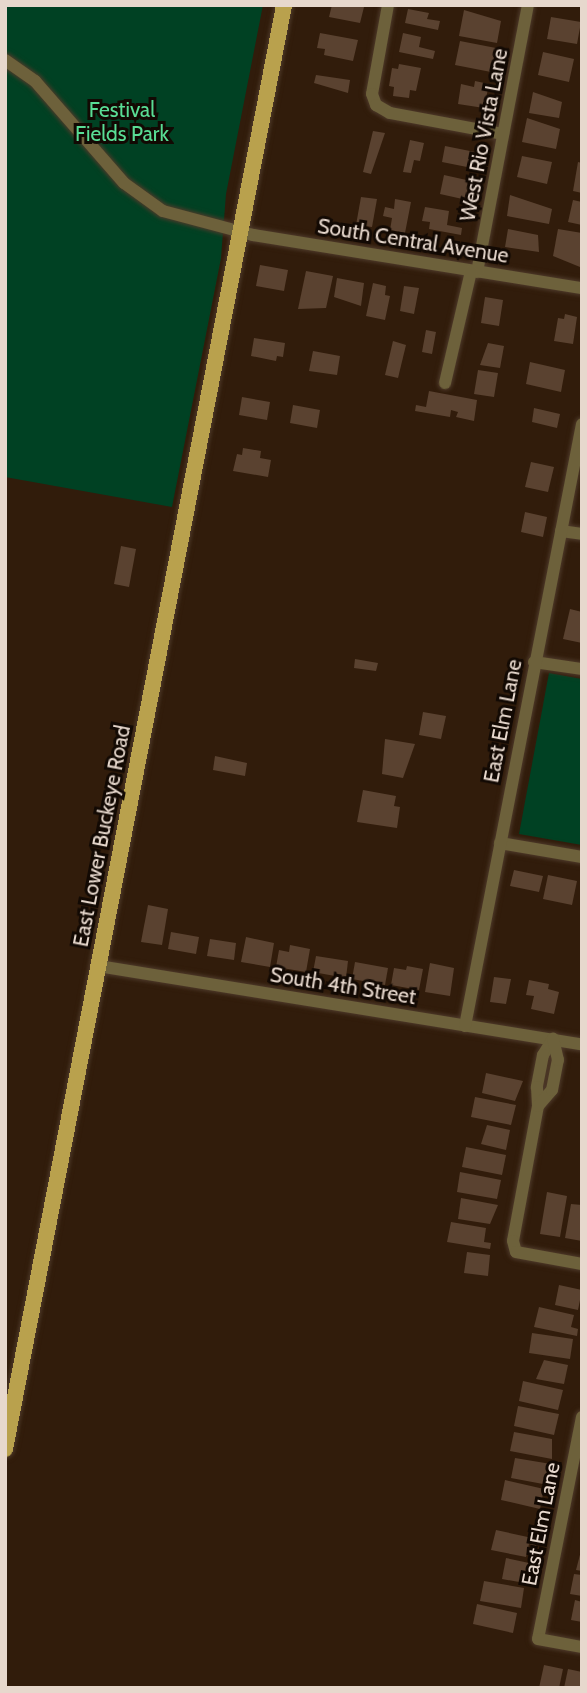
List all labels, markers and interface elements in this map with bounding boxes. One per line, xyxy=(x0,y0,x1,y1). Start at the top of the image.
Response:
street label: West Rio Vista Lane xyxy=(455,47,513,223)
park label: Festival Fields Park xyxy=(75,97,169,147)
street label: South Central Avenue xyxy=(316,213,510,269)
street label: East Elm Lane xyxy=(479,657,527,785)
street label: East Lower Buckeye Road xyxy=(68,723,136,949)
street label: South 4th Street xyxy=(268,962,418,1010)
street label: East Elm Lane xyxy=(517,1460,565,1588)

